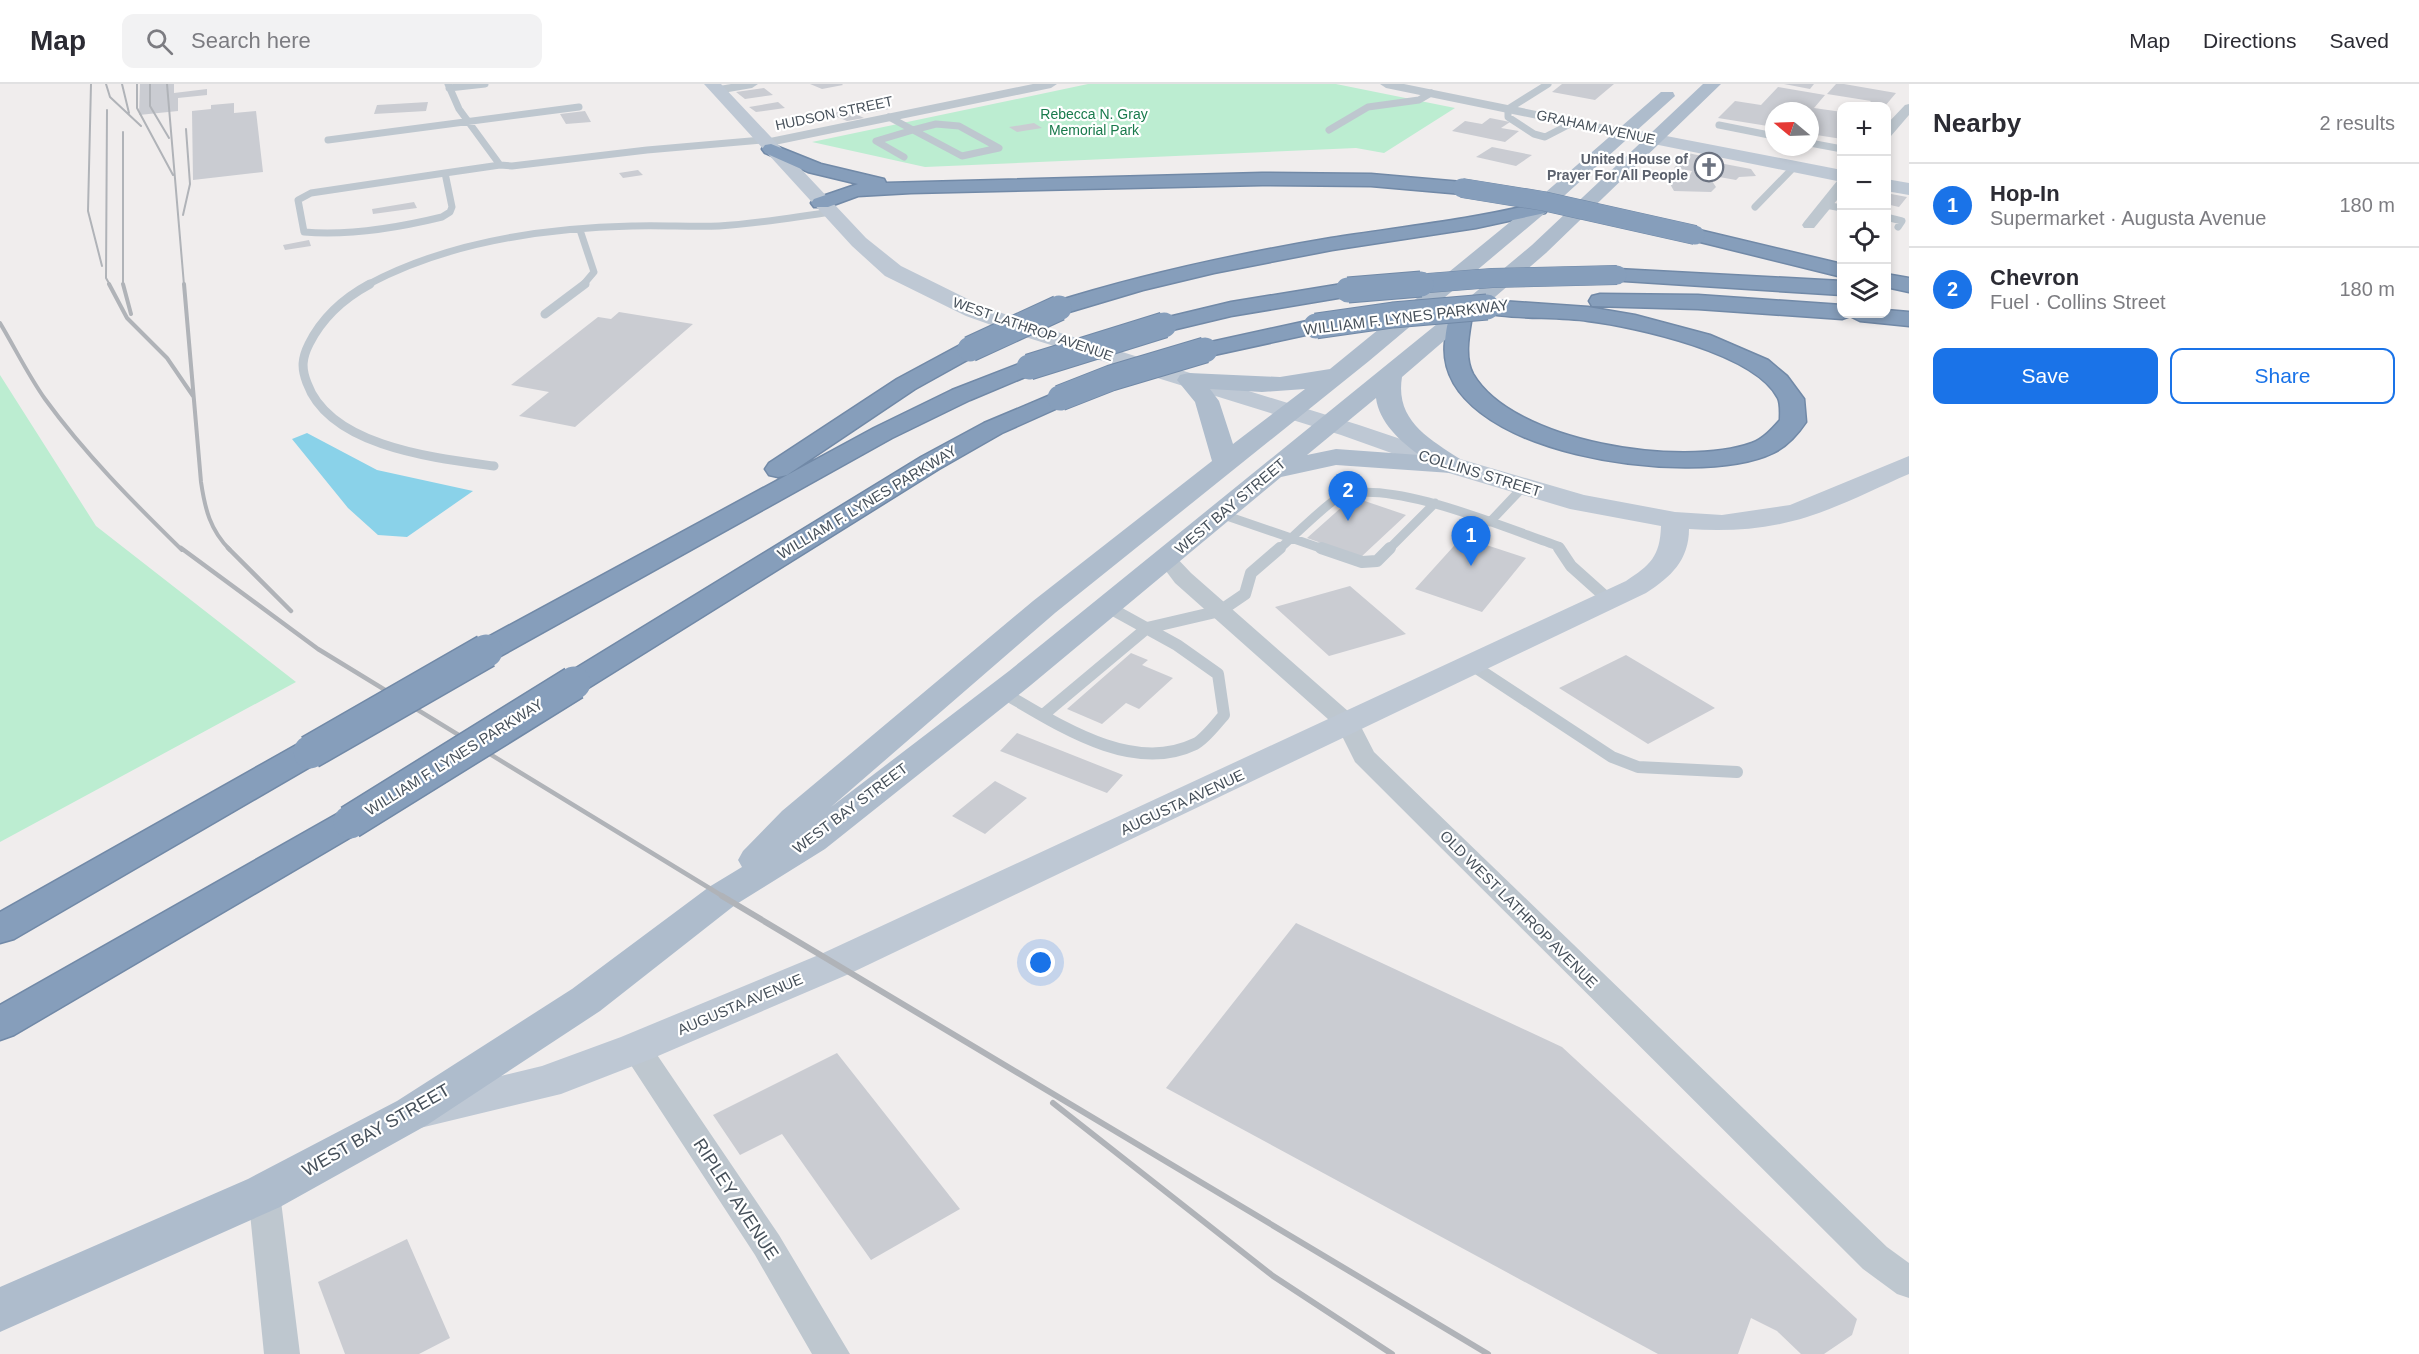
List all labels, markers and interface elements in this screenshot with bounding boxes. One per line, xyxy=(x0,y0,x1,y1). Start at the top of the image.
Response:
search box xyxy=(122,14,542,68)
text: Map xyxy=(30,25,86,56)
icon: search xyxy=(143,25,176,58)
text: Search here xyxy=(191,28,311,53)
text: Map xyxy=(2129,29,2170,52)
text: Directions xyxy=(2203,29,2296,52)
text: Saved xyxy=(2329,29,2389,52)
street label: HUDSON STREET xyxy=(774,93,895,133)
north arrow xyxy=(1765,102,1819,156)
map controls xyxy=(1837,102,1891,318)
button: + xyxy=(1837,102,1891,156)
park label: Rebecca N. Gray Memorial Park xyxy=(1040,106,1148,138)
street label: GRAHAM AVENUE xyxy=(1535,107,1657,147)
text: Nearby xyxy=(1933,108,2021,138)
text: 2 results xyxy=(2319,112,2395,134)
place label: United House of Prayer For All People xyxy=(1547,151,1688,183)
church icon: United House of Prayer For All People xyxy=(1693,151,1725,183)
button: − xyxy=(1837,156,1891,210)
text: Hop-In xyxy=(1990,181,2060,206)
text: 1 xyxy=(1947,194,1958,216)
text: 180 m xyxy=(2339,194,2395,216)
text: Supermarket · Augusta Avenue xyxy=(1990,207,2266,229)
button: locate xyxy=(1837,210,1891,264)
button: layers xyxy=(1837,264,1891,318)
text: Chevron xyxy=(1990,265,2079,290)
text: 2 xyxy=(1947,278,1958,300)
text: 180 m xyxy=(2339,278,2395,300)
text: Fuel · Collins Street xyxy=(1990,291,2166,313)
street label: WEST LATHROP AVENUE xyxy=(951,294,1115,364)
street label: WILLIAM F. LYNES PARKWAY xyxy=(1303,296,1509,338)
button: Save xyxy=(1933,348,2158,404)
button: Share xyxy=(2170,348,2395,404)
street label: WILLIAM F. LYNES PARKWAY xyxy=(774,442,960,562)
street label: COLLINS STREET xyxy=(1417,446,1543,500)
street label: WEST BAY STREET xyxy=(1171,455,1289,557)
pin: 2 xyxy=(1328,472,1368,521)
pin: 1 xyxy=(1452,516,1490,566)
street label: WILLIAM F. LYNES PARKWAY xyxy=(362,695,546,819)
street label: WEST BAY STREET xyxy=(789,759,911,857)
street label: AUGUSTA AVENUE xyxy=(1117,766,1247,838)
street label: OLD WEST LATHROP AVENUE xyxy=(1437,827,1601,991)
your location xyxy=(1026,948,1055,977)
street label: AUGUSTA AVENUE xyxy=(675,970,805,1038)
street label: WEST BAY STREET xyxy=(299,1080,453,1180)
street label: RIPLEY AVENUE xyxy=(689,1135,783,1263)

